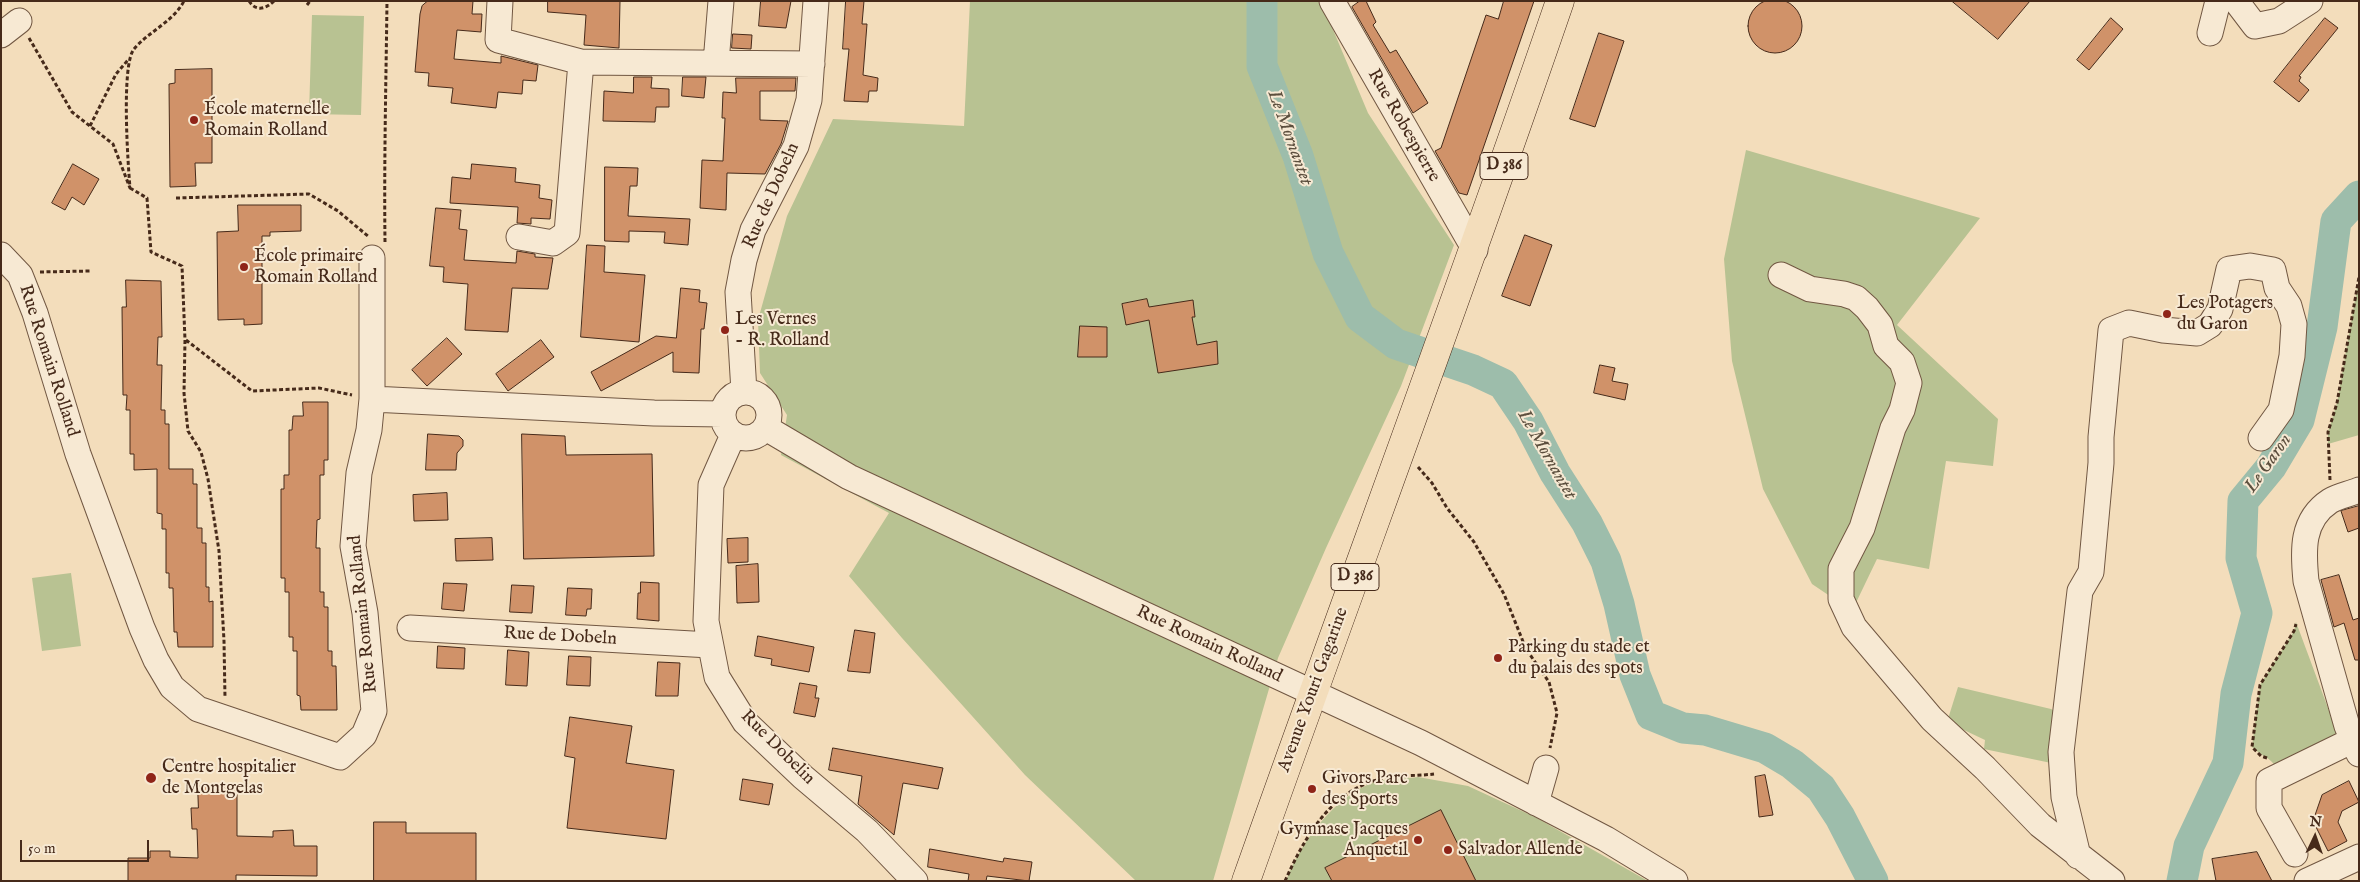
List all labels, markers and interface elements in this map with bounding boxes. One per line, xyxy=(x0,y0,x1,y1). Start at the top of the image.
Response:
street label: Rue Robespierre xyxy=(1362,66,1444,186)
water label: Le Mornantet xyxy=(1261,87,1317,189)
place label: École maternelle Romain Rolland xyxy=(204,99,329,142)
marker: École maternelle Romain Rolland xyxy=(188,114,200,126)
street label: Rue de Dobeln xyxy=(739,140,805,252)
road number: D 386 xyxy=(1480,153,1528,180)
place label: École primaire Romain Rolland xyxy=(254,246,377,288)
marker: École primaire Romain Rolland xyxy=(238,261,250,273)
street label: Rue Romain Rolland xyxy=(13,282,83,440)
place label: Les Potagers du Garon xyxy=(2177,293,2273,336)
marker: Les Potagers du Garon xyxy=(2161,308,2173,320)
place label: Les Vernes - R. Rolland xyxy=(735,309,829,352)
marker: Les Vernes - R. Rolland xyxy=(719,324,731,336)
water label: Le Mornantet xyxy=(1511,406,1581,504)
water label: Le Garon xyxy=(2241,430,2297,498)
street label: Rue Romain Rolland xyxy=(345,534,383,694)
road number: D 386 xyxy=(1331,564,1379,590)
street label: Rue Romain Rolland xyxy=(1133,602,1285,688)
street label: Avenue Youri Gagarine xyxy=(1274,605,1354,775)
street label: Rue de Dobeln xyxy=(503,623,617,651)
place label: Parking du stade et du palais des spots xyxy=(1508,637,1650,680)
marker: Parking du stade et du palais des spots xyxy=(1492,652,1504,664)
street label: Rue Dobelin xyxy=(735,706,819,790)
place label: Centre hospitalier de Montgelas xyxy=(162,757,296,800)
place label: Givors Parc des Sports xyxy=(1322,768,1408,811)
marker: Centre hospitalier de Montgelas xyxy=(144,771,158,785)
marker: Givors Parc des Sports xyxy=(1306,783,1318,795)
north arrow xyxy=(2290,812,2340,862)
text: N xyxy=(2309,813,2322,831)
place label: Gymnase Jacques Anquetil xyxy=(1280,819,1408,862)
scale bar xyxy=(22,830,151,862)
marker: Gymnase Jacques Anquetil xyxy=(1412,834,1424,846)
text: 50 m xyxy=(28,839,56,858)
place label: Salvador Allende xyxy=(1458,839,1583,861)
marker: Salvador Allende xyxy=(1442,844,1454,856)

